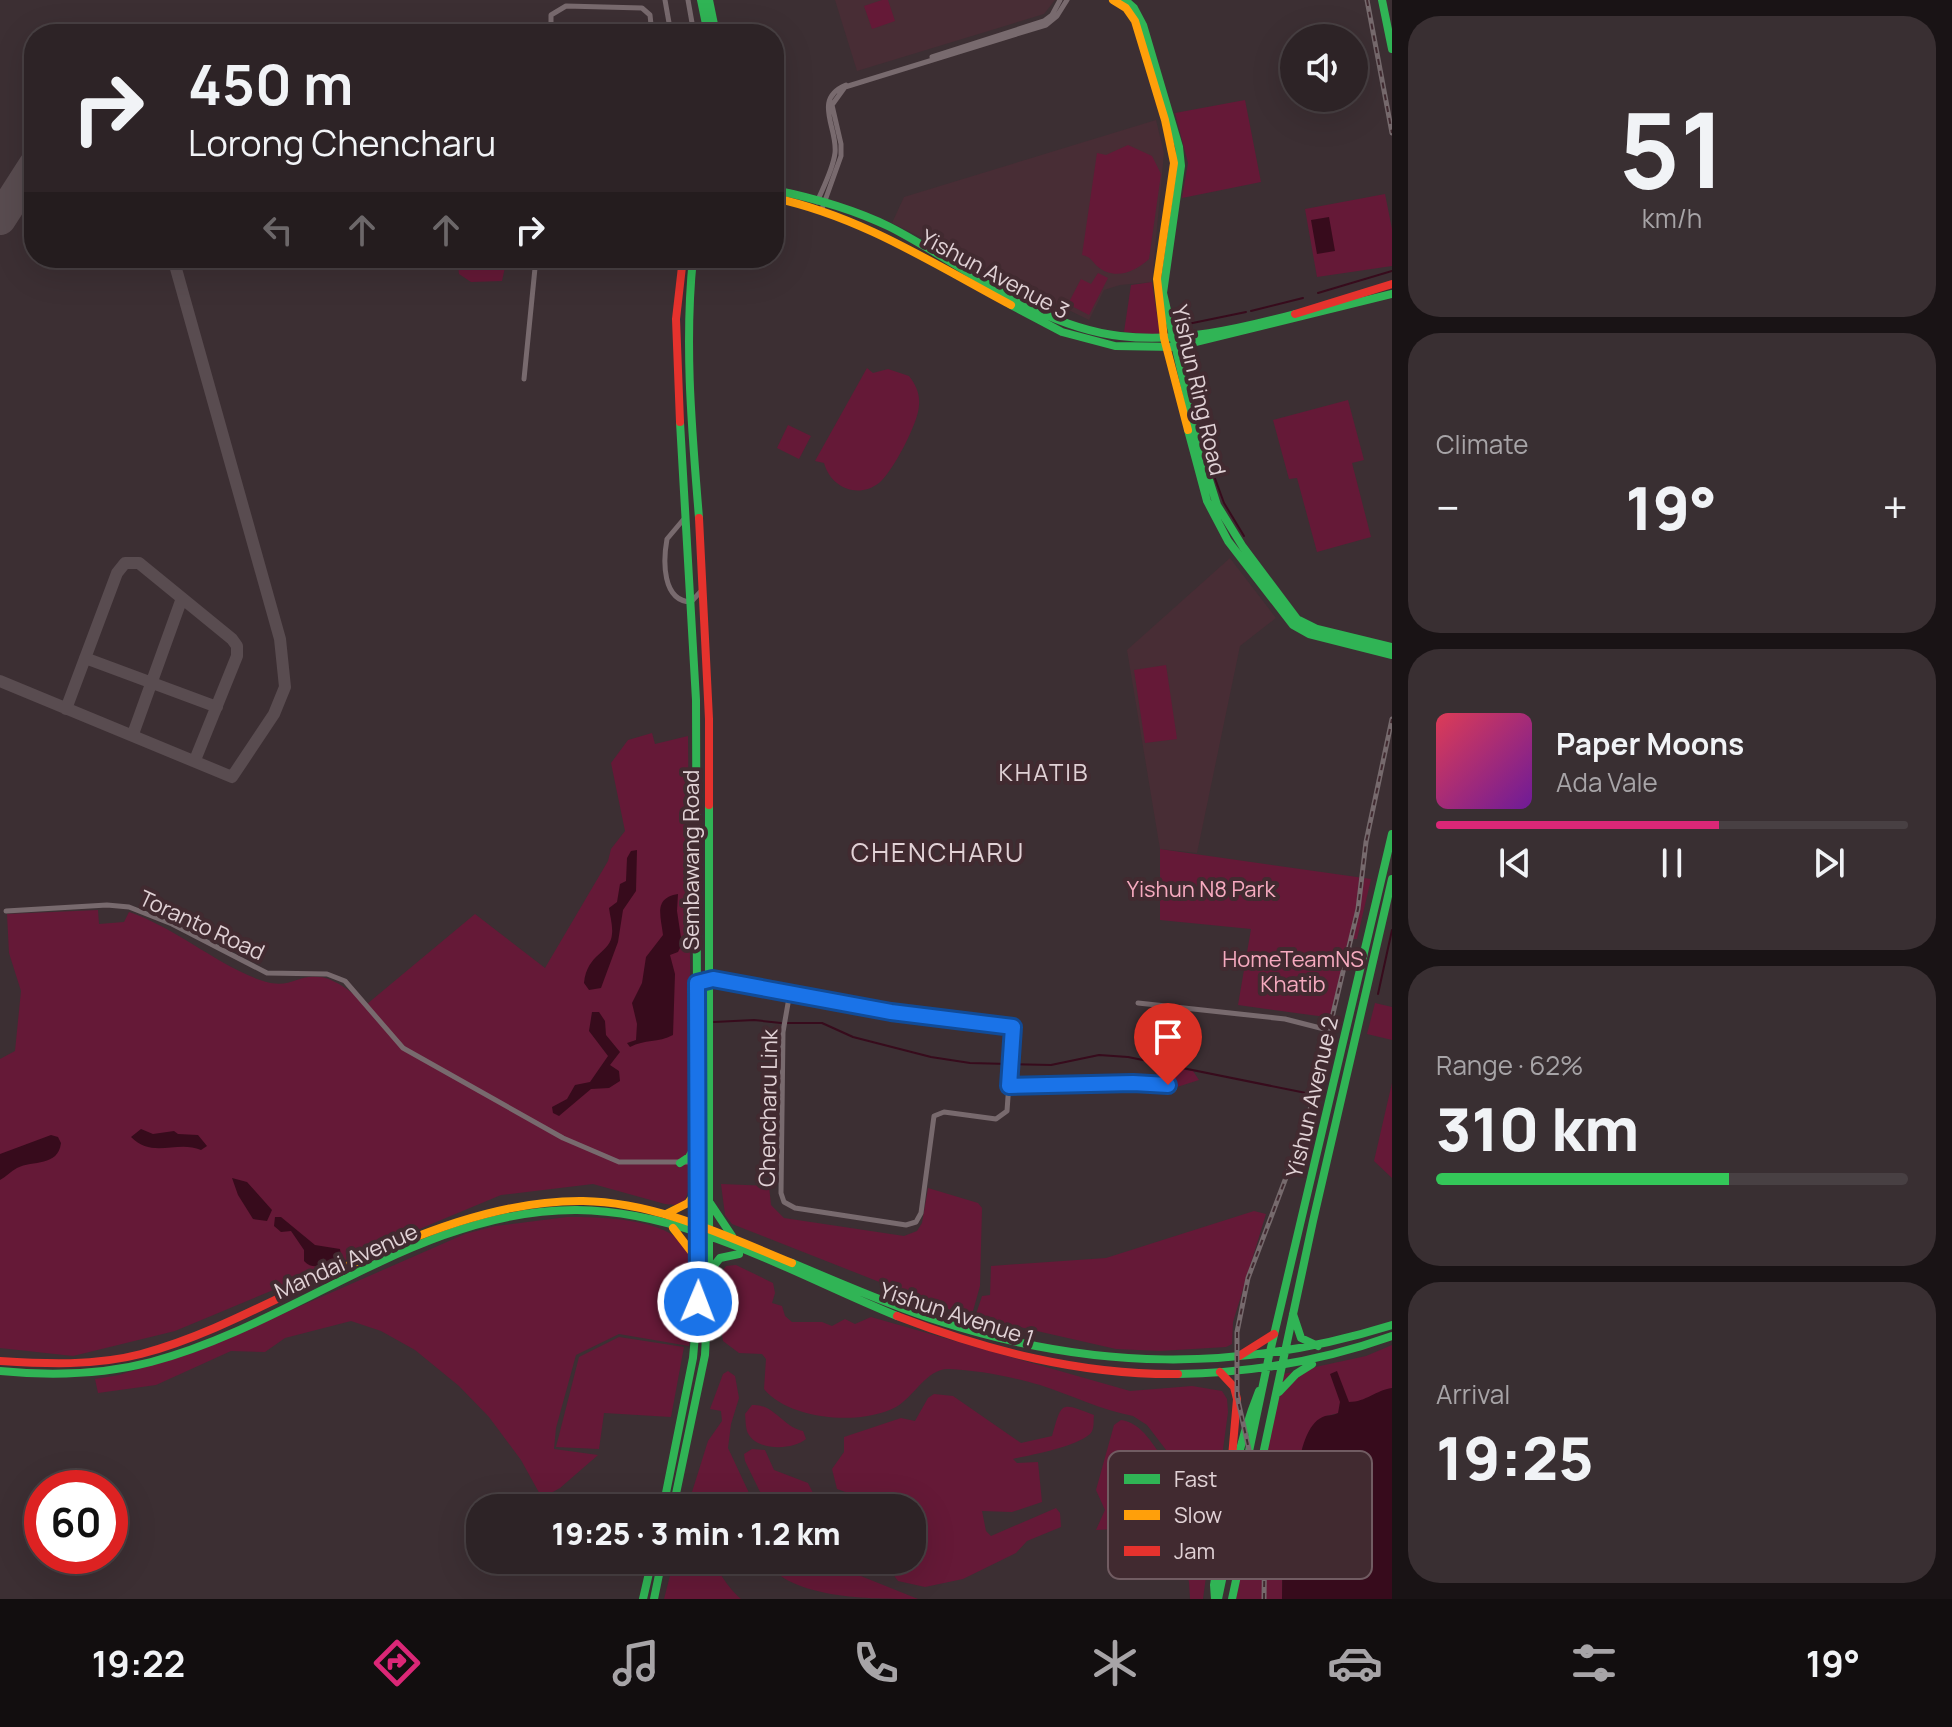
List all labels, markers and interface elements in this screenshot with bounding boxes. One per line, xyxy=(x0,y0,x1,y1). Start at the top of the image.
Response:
map controls xyxy=(1280,24,1368,112)
button: sound xyxy=(1280,24,1368,112)
text: 450 m xyxy=(188,45,353,122)
icon: right xyxy=(56,56,160,160)
text: 51 xyxy=(1619,77,1725,219)
text: Lorong Chencharu xyxy=(188,118,496,167)
text: km/h xyxy=(1642,200,1702,236)
icon: left xyxy=(256,208,300,252)
icon: ahead xyxy=(340,208,384,252)
icon: ahead xyxy=(424,208,468,252)
icon: right xyxy=(508,208,552,252)
street label: Yishun Avenue 3 xyxy=(915,222,1075,326)
street label: Yishun Ring Road xyxy=(1165,302,1233,478)
text: Climate xyxy=(1436,426,1528,462)
text: 19° xyxy=(1625,466,1717,548)
text: − xyxy=(1436,477,1460,537)
text: + xyxy=(1883,477,1908,537)
text: Paper Moons xyxy=(1556,723,1744,764)
district label: KHATIB xyxy=(998,755,1090,788)
text: Ada Vale xyxy=(1556,764,1658,800)
street label: Sembawang Road xyxy=(676,770,706,950)
district label: CHENCHARU xyxy=(851,834,1025,870)
icon: previous xyxy=(1493,841,1537,885)
icon: pause xyxy=(1650,841,1694,885)
icon: next xyxy=(1807,841,1851,885)
park label: Yishun N8 Park xyxy=(1127,874,1276,904)
street label: Toranto Road xyxy=(134,883,270,967)
park label: HomeTeamNS Khatib xyxy=(1222,944,1364,999)
pin xyxy=(1134,1003,1202,1085)
street label: Yishun Avenue 2 xyxy=(1279,1013,1345,1181)
icon: arrive xyxy=(1146,1015,1190,1059)
street label: Chencharu Link xyxy=(752,1028,784,1187)
text: Range · 62% xyxy=(1436,1047,1584,1083)
text: 310 km xyxy=(1436,1087,1639,1169)
street label: Mandai Avenue xyxy=(270,1216,422,1306)
position arrow xyxy=(656,1260,740,1344)
street label: Yishun Avenue 1 xyxy=(876,1275,1038,1353)
text: Arrival xyxy=(1436,1376,1510,1412)
text: 19:25 xyxy=(1436,1416,1594,1498)
legend xyxy=(1108,1451,1372,1579)
text: Fast xyxy=(1174,1464,1217,1494)
speed limit sign: 60 xyxy=(24,1470,128,1574)
text: Slow xyxy=(1174,1500,1222,1530)
text: 19:25 · 3 min · 1.2 km xyxy=(552,1513,840,1554)
text: Jam xyxy=(1174,1536,1215,1566)
icon: directions xyxy=(369,1635,425,1691)
icon: music xyxy=(608,1635,664,1691)
icon: phone xyxy=(848,1635,904,1691)
icon: climate xyxy=(1087,1635,1143,1691)
icon: car xyxy=(1327,1635,1383,1691)
icon: filters xyxy=(1566,1635,1622,1691)
text: 19:22 xyxy=(92,1639,185,1688)
text: 19° xyxy=(1806,1639,1860,1688)

